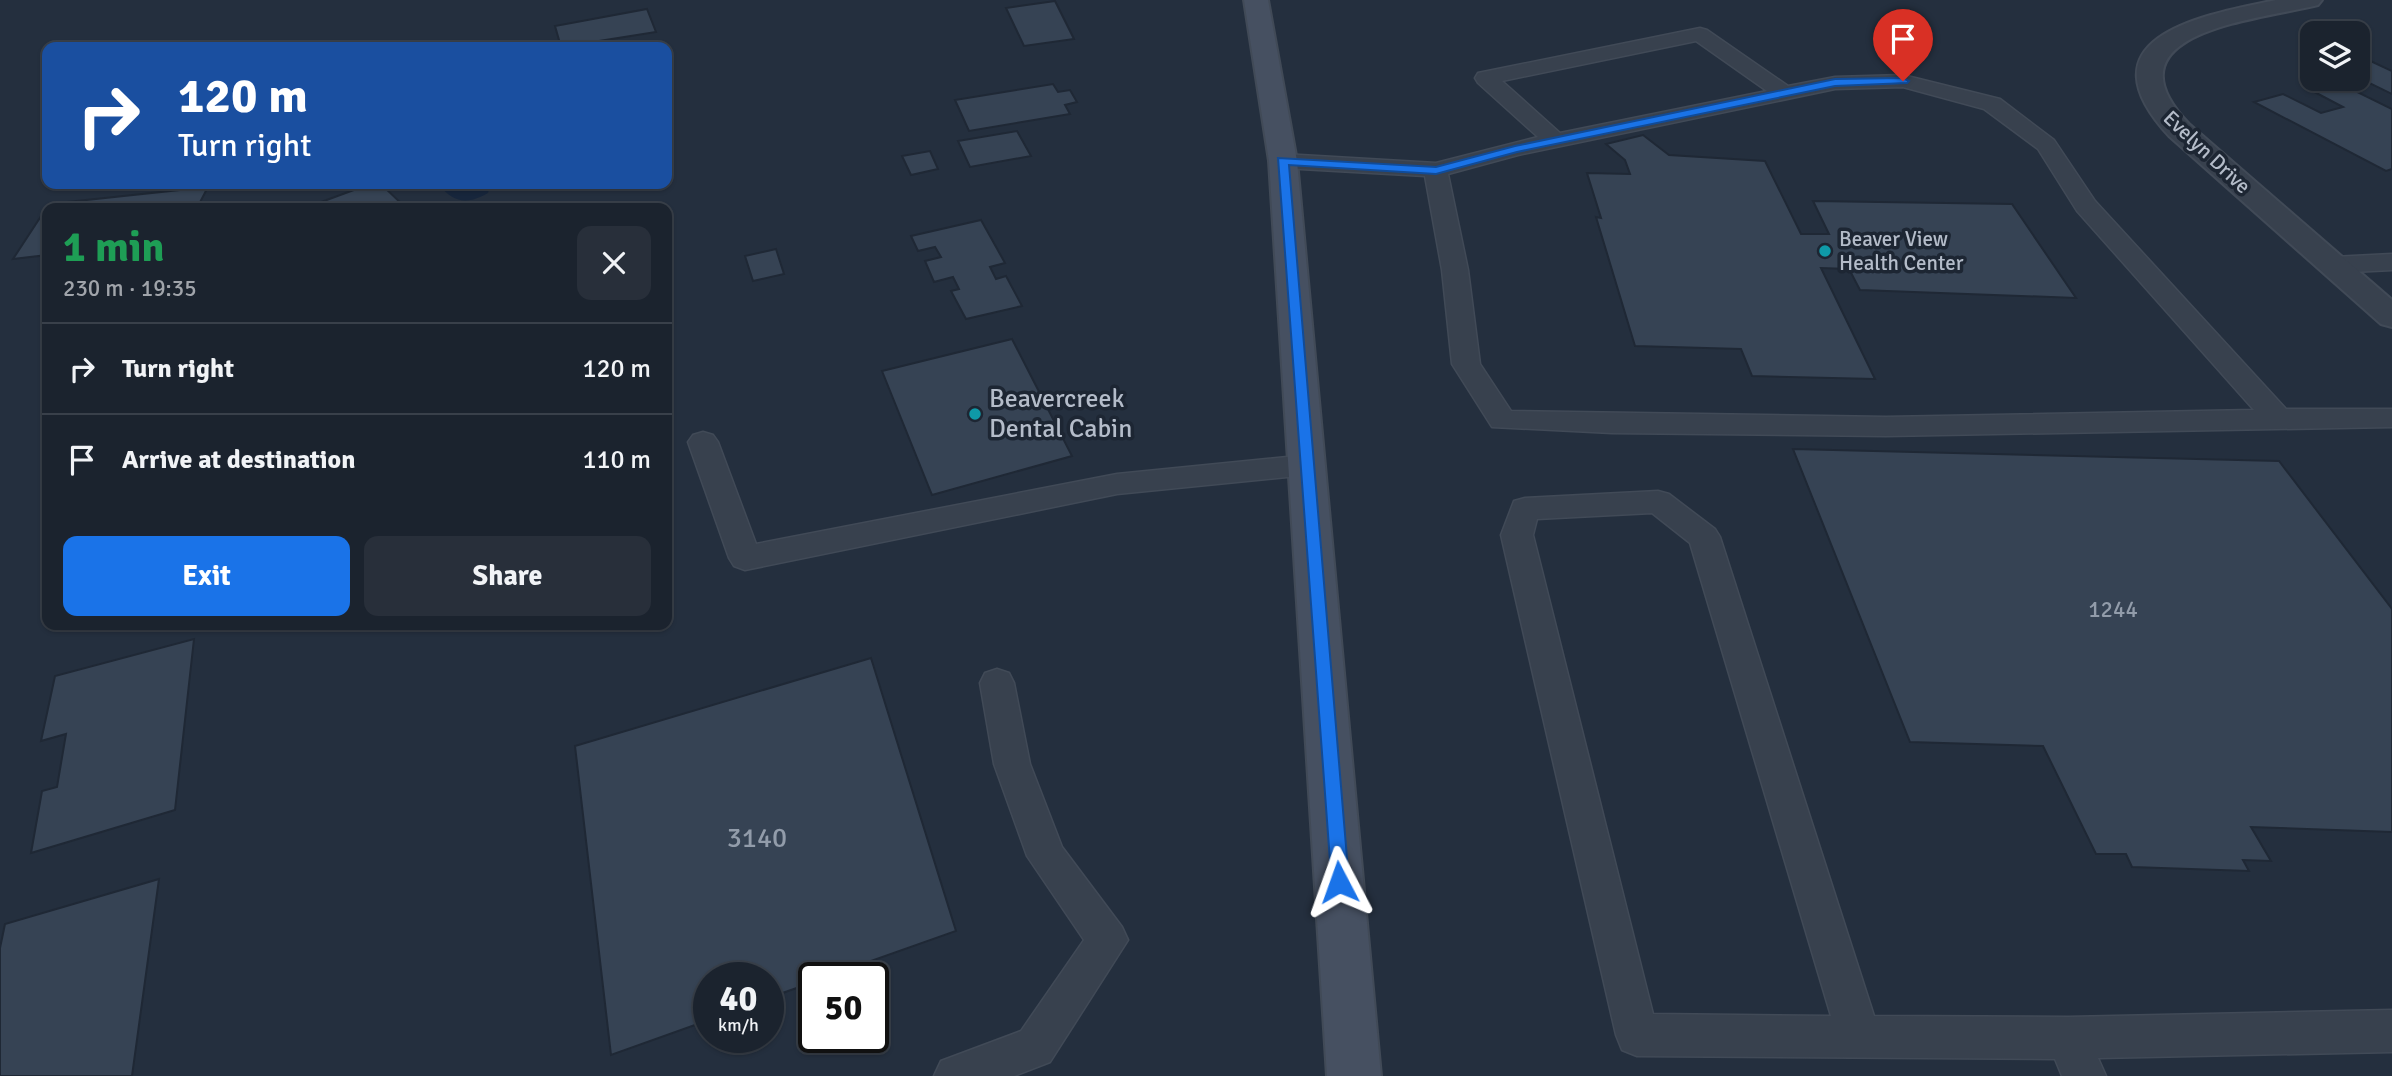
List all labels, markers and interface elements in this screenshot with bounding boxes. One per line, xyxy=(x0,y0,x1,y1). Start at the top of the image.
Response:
pin xyxy=(1873,9,1933,81)
icon: arrive xyxy=(1884,20,1922,58)
map controls xyxy=(2300,21,2370,91)
button: layers xyxy=(2300,21,2370,91)
text: 120 m xyxy=(178,66,308,126)
icon: right xyxy=(63,70,154,161)
street label: Evelyn Drive xyxy=(2158,105,2256,199)
text: Turn right xyxy=(178,126,311,165)
text: 1 min xyxy=(63,222,164,273)
button: close xyxy=(577,226,651,300)
place label: Beaver View Health Center xyxy=(1839,226,1964,276)
marker: Beaver View Health Center xyxy=(1817,243,1833,259)
text: 230 m · 19:35 xyxy=(63,274,197,303)
icon: right xyxy=(63,350,101,388)
text: Turn right xyxy=(122,353,234,385)
text: 120 m xyxy=(582,353,651,385)
place label: Beavercreek Dental Cabin xyxy=(989,383,1132,445)
marker: Beavercreek Dental Cabin xyxy=(967,406,983,422)
icon: arrive xyxy=(63,441,101,479)
text: Arrive at destination xyxy=(122,444,355,476)
text: 110 m xyxy=(582,444,651,476)
button: Exit xyxy=(63,536,350,616)
button: Share xyxy=(364,536,651,616)
house number: 1244 xyxy=(2088,595,2138,624)
house number: 3140 xyxy=(727,821,787,855)
position arrow xyxy=(1302,845,1376,919)
speed limit sign: 50 xyxy=(798,962,889,1053)
text: 40 xyxy=(720,977,757,1020)
text: km/h xyxy=(718,1014,759,1036)

